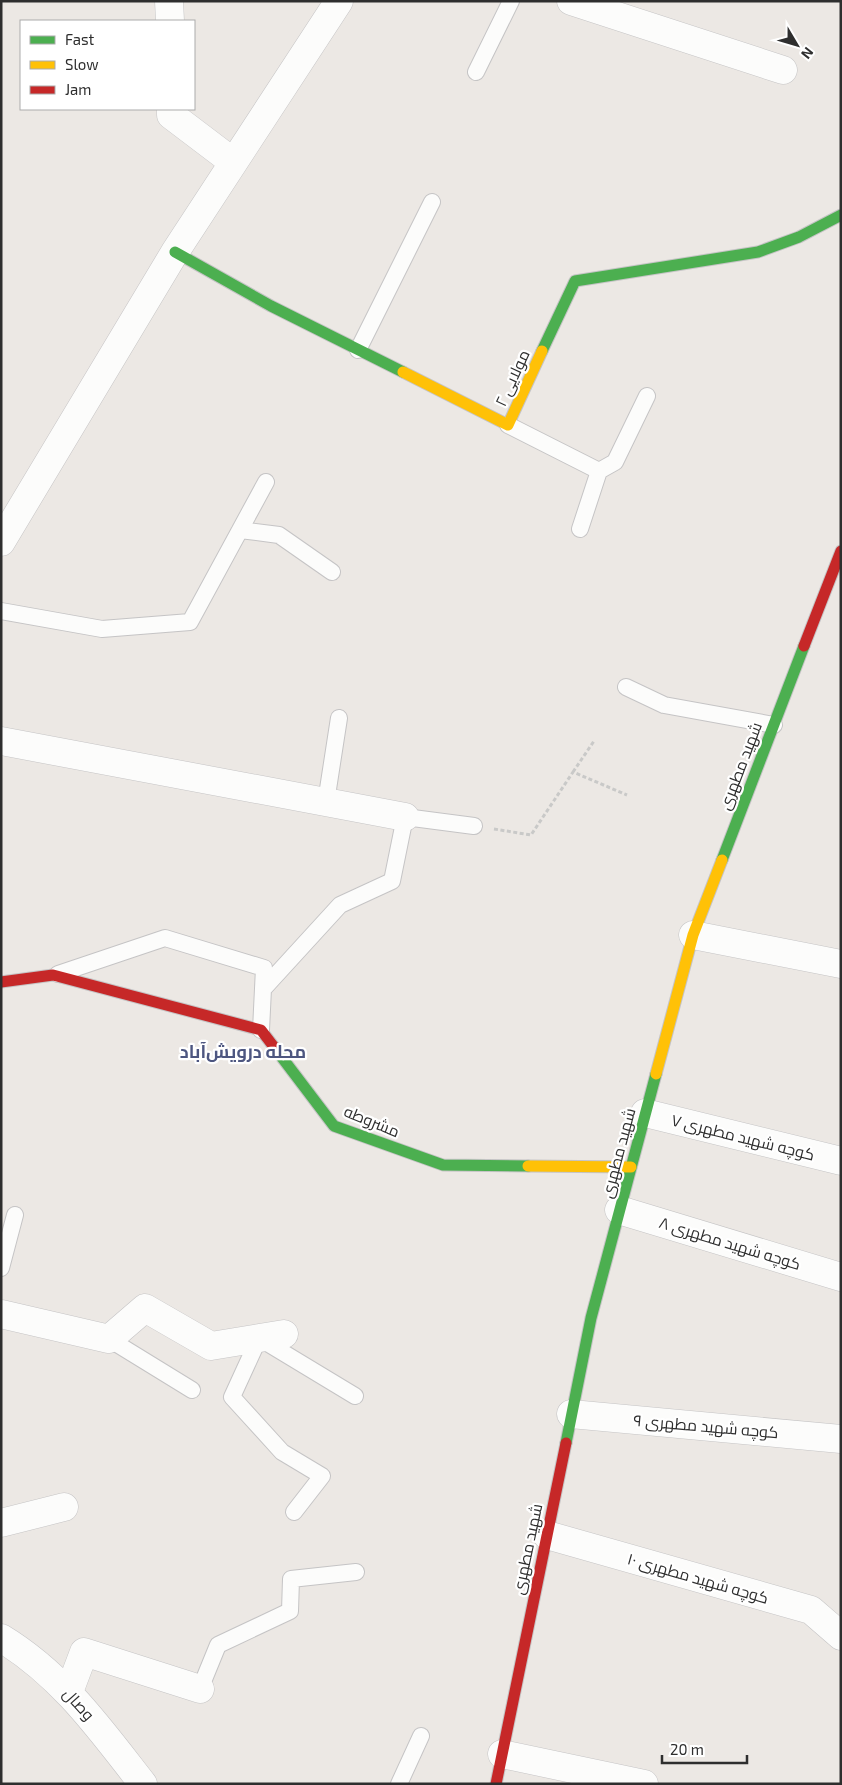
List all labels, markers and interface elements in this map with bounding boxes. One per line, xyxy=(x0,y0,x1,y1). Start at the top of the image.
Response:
legend xyxy=(20,20,195,110)
north arrow xyxy=(772,20,822,70)
text: Fast xyxy=(65,30,95,48)
text: N xyxy=(798,44,817,63)
text: Slow xyxy=(65,55,99,73)
text: Jam xyxy=(65,80,91,98)
street label: مولایی ۲ xyxy=(490,346,535,410)
street label: شهید مطهری xyxy=(714,719,767,813)
district label: محله درویش‌آباد xyxy=(180,1040,306,1063)
street label: مشروطه xyxy=(341,1101,403,1141)
street label: شهید مطهری xyxy=(596,1106,641,1201)
street label: کوچه شهید مطهری ۷ xyxy=(669,1110,817,1166)
street label: کوچه شهید مطهری ۸ xyxy=(656,1212,803,1276)
street label: کوچه شهید مطهری ۹ xyxy=(633,1410,779,1444)
street label: شهید مطهری xyxy=(508,1502,547,1597)
street label: کوچه شهید مطهری ۱۰ xyxy=(624,1548,771,1610)
street label: وصال xyxy=(58,1683,99,1725)
scale bar xyxy=(662,1732,747,1764)
text: 20 m xyxy=(670,1740,704,1758)

